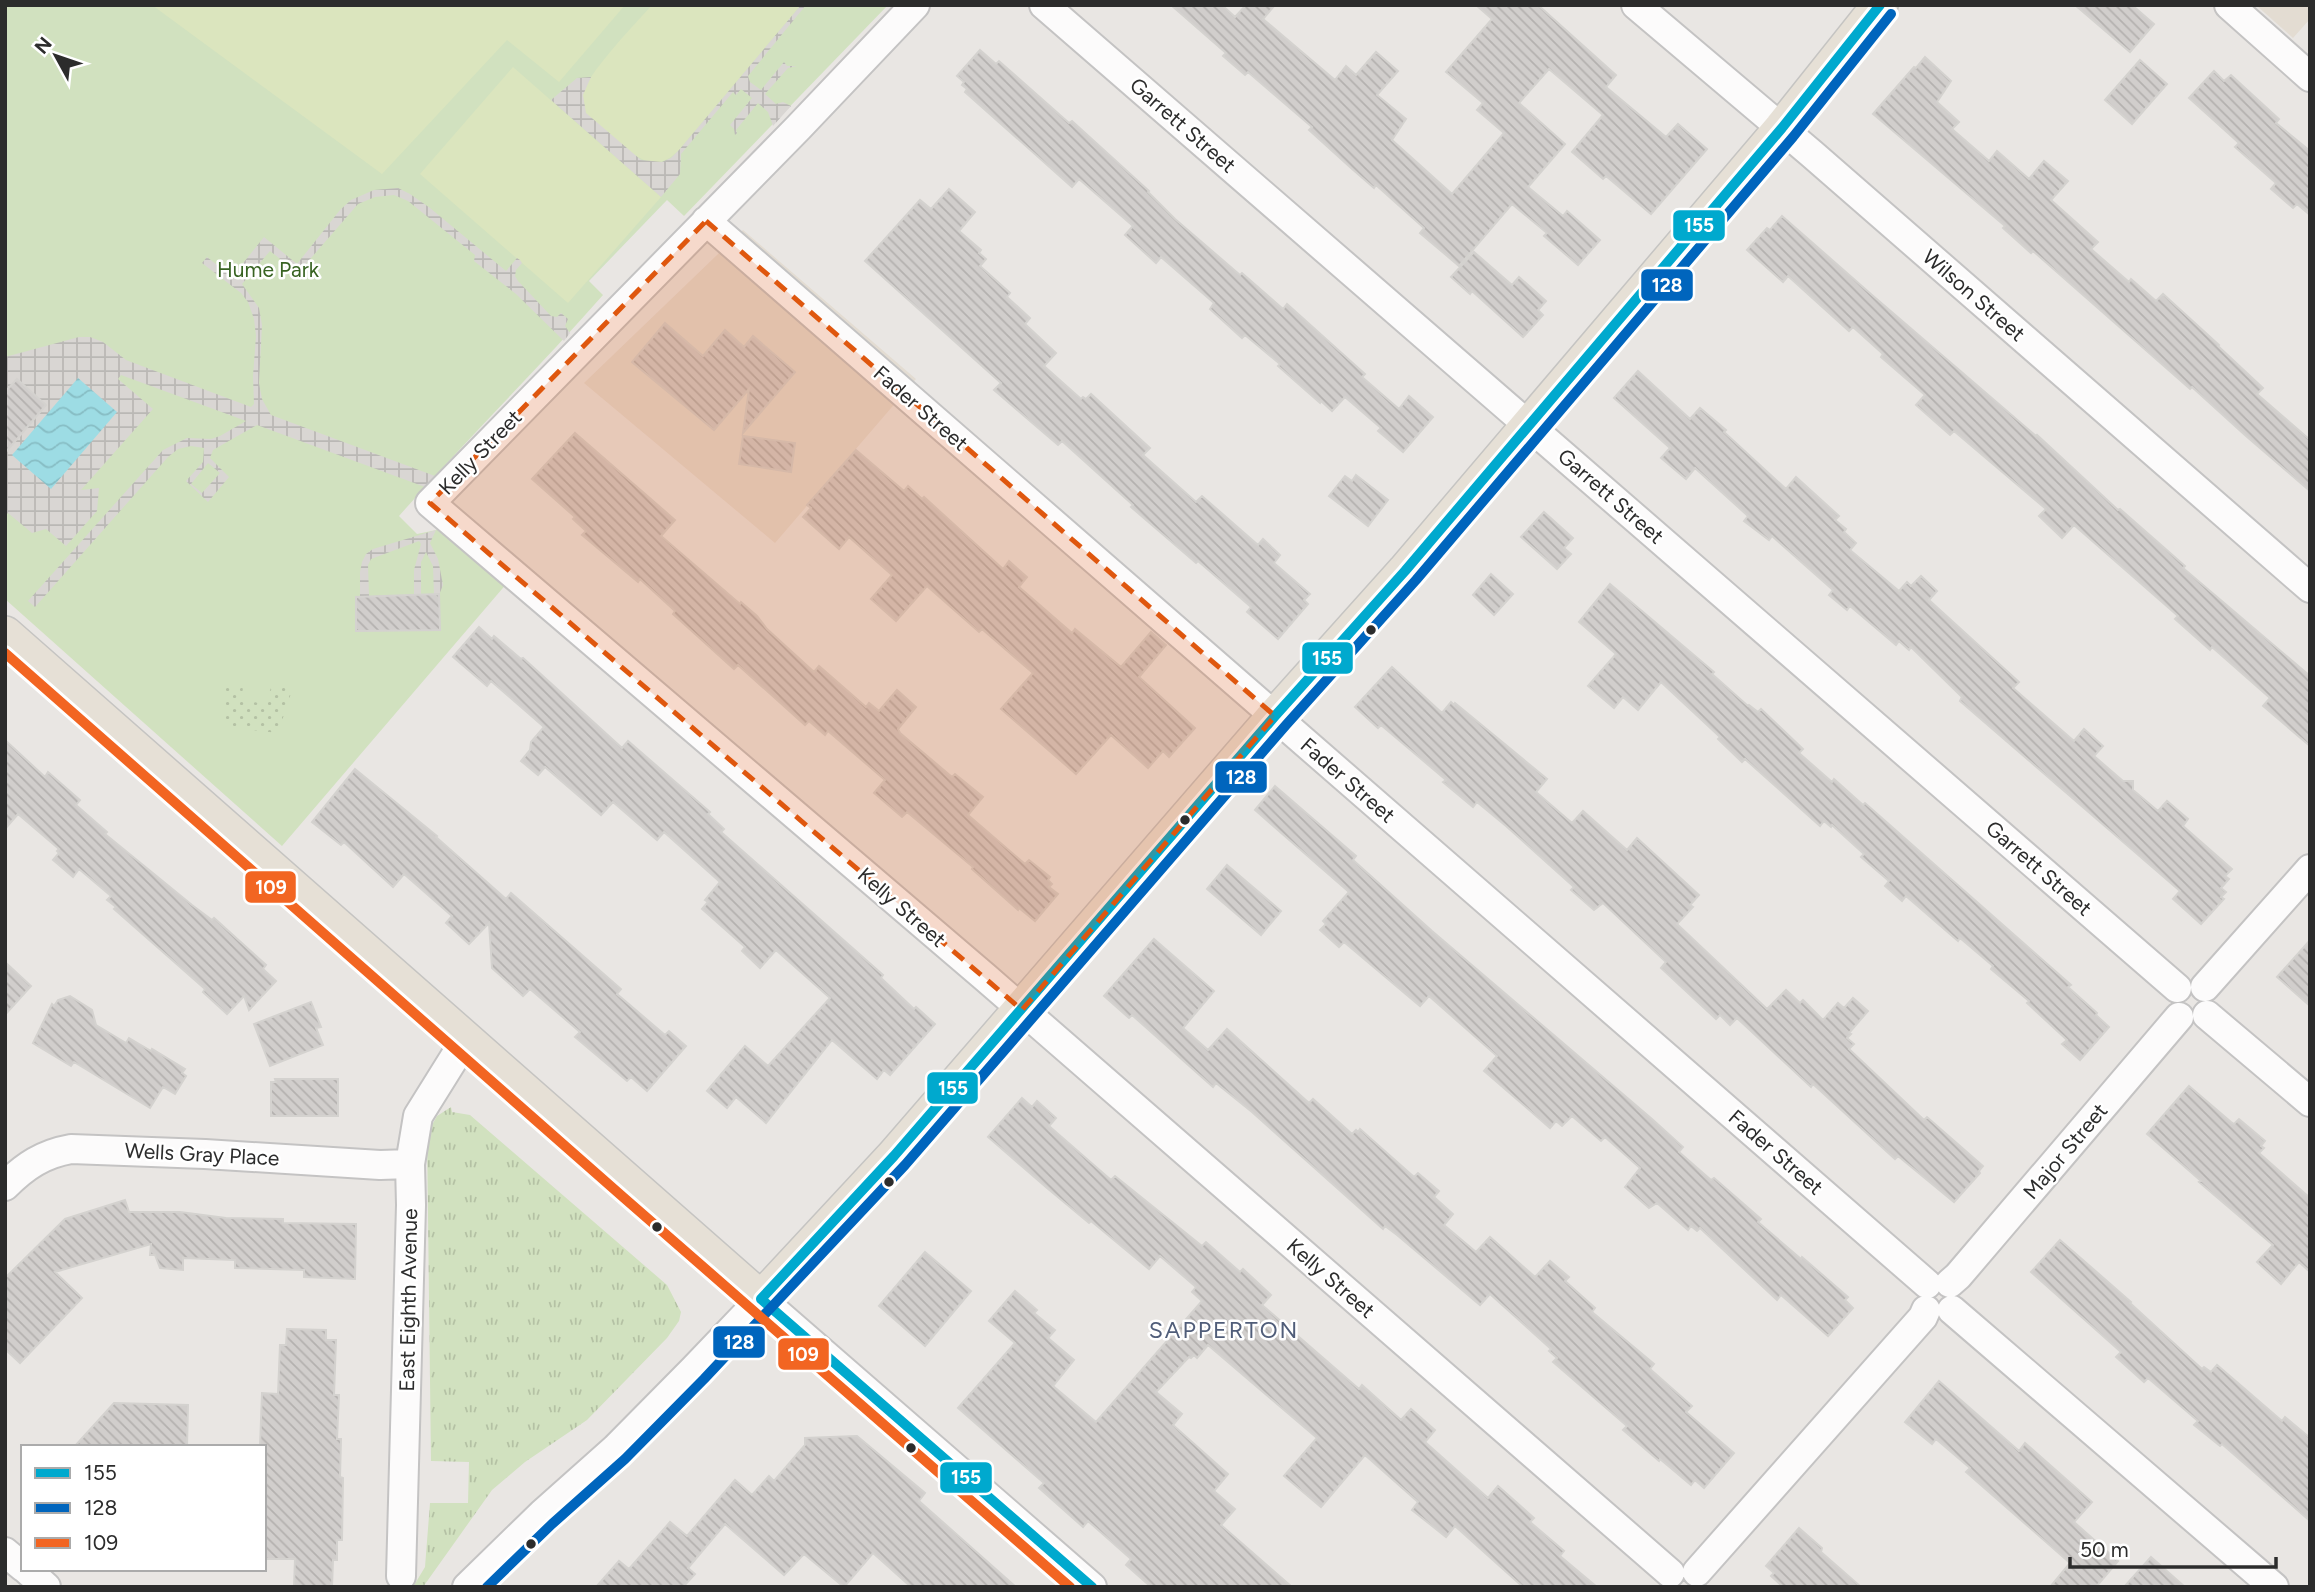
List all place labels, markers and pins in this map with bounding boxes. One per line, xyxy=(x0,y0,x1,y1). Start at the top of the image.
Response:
unlabelled marker xyxy=(1364,623,1378,637)
unlabelled marker xyxy=(1178,813,1192,827)
unlabelled marker xyxy=(882,1175,896,1189)
unlabelled marker xyxy=(650,1220,664,1234)
unlabelled marker xyxy=(904,1441,918,1455)
unlabelled marker xyxy=(524,1537,538,1551)

